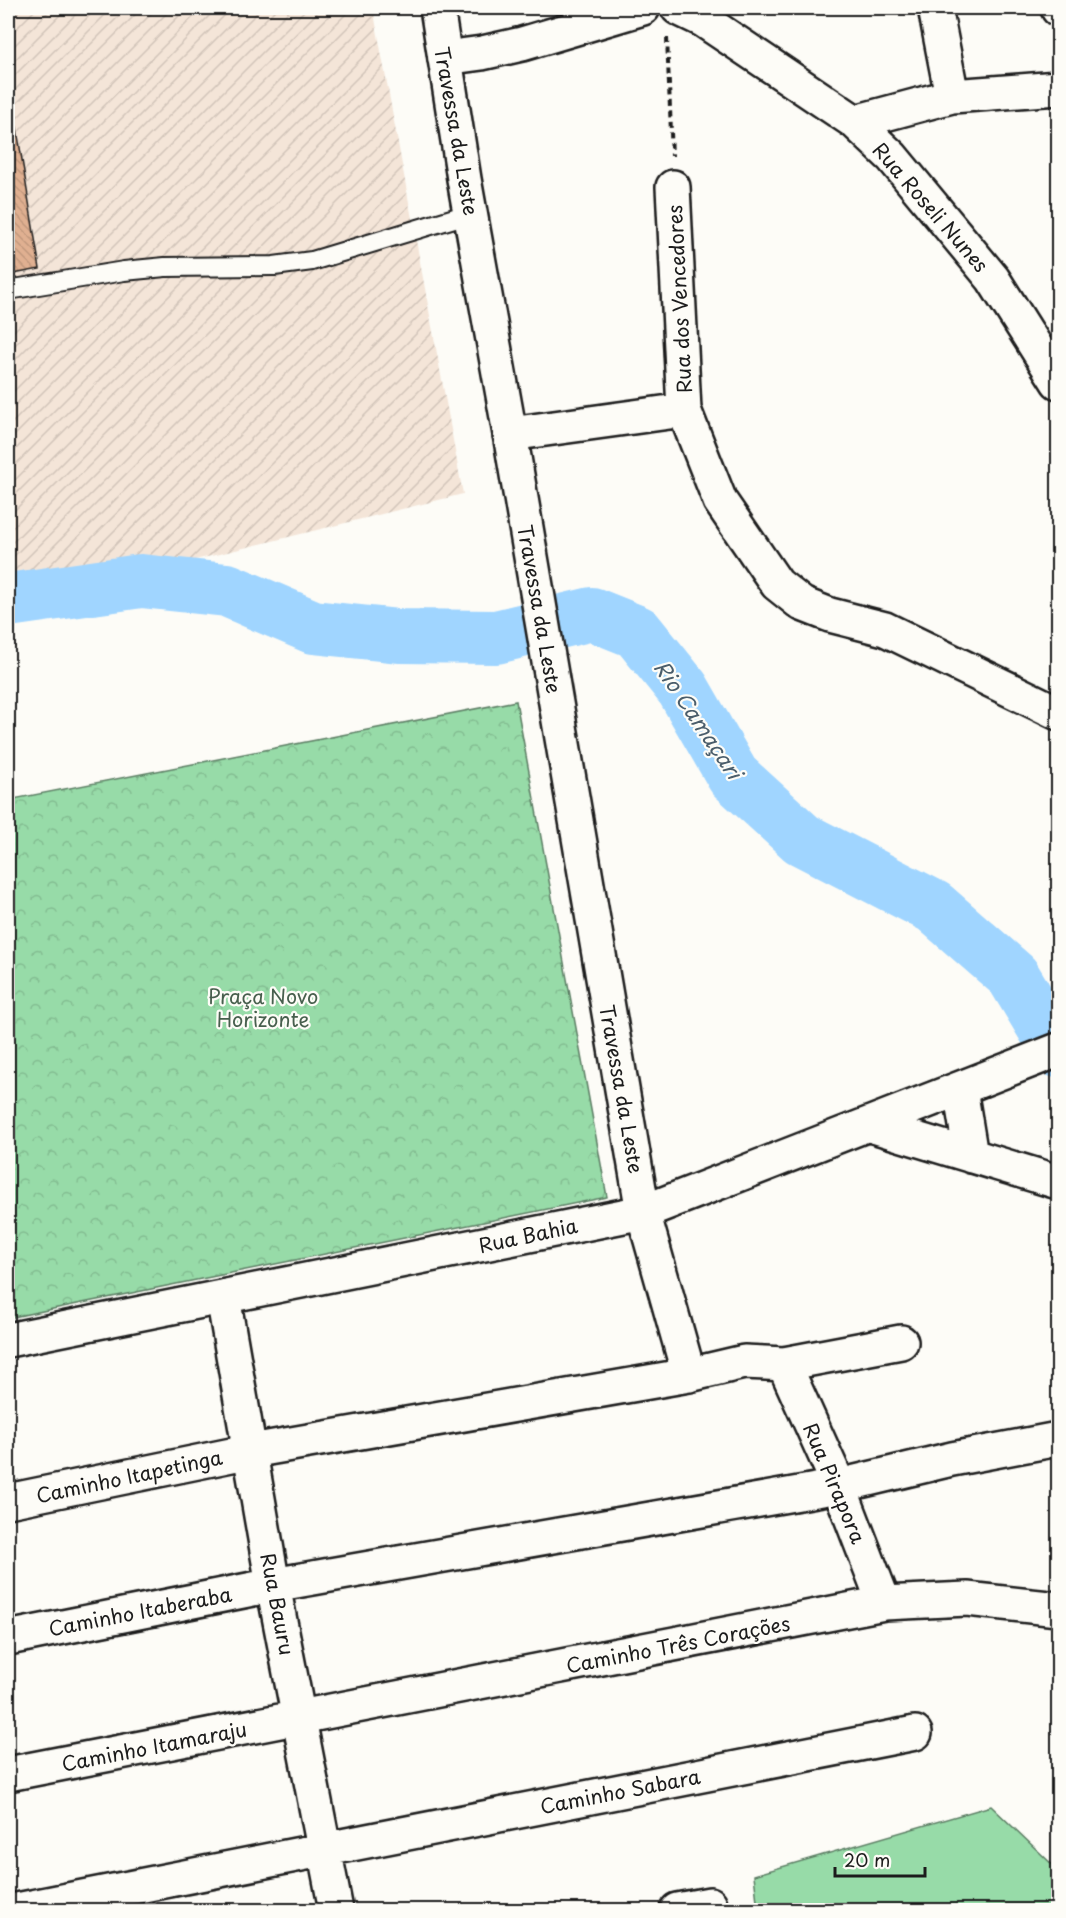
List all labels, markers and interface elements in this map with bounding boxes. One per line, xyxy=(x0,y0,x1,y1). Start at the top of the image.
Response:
street label: Travessa da Leste xyxy=(427,44,487,218)
street label: Rua Roseli Nunes xyxy=(866,135,996,279)
street label: Rua dos Vencedores xyxy=(659,204,699,394)
street label: Travessa da Leste xyxy=(510,522,570,696)
water label: Rio Camaçari xyxy=(647,653,752,787)
park label: Praça Novo Horizonte xyxy=(208,981,318,1034)
street label: Travessa da Leste xyxy=(592,1002,652,1176)
street label: Rua Bahia xyxy=(476,1210,581,1260)
street label: Rua Pirapora xyxy=(796,1418,874,1548)
street label: Caminho Itapetinga xyxy=(33,1442,225,1510)
street label: Rua Bauru xyxy=(253,1550,303,1658)
street label: Caminho Itaberaba xyxy=(46,1578,235,1643)
street label: Caminho Três Corações xyxy=(563,1608,793,1680)
street label: Caminho Itamaraju xyxy=(59,1713,249,1779)
street label: Caminho Sabara xyxy=(537,1761,703,1821)
scale bar xyxy=(835,1840,925,1878)
text: 20 m xyxy=(844,1846,890,1873)

